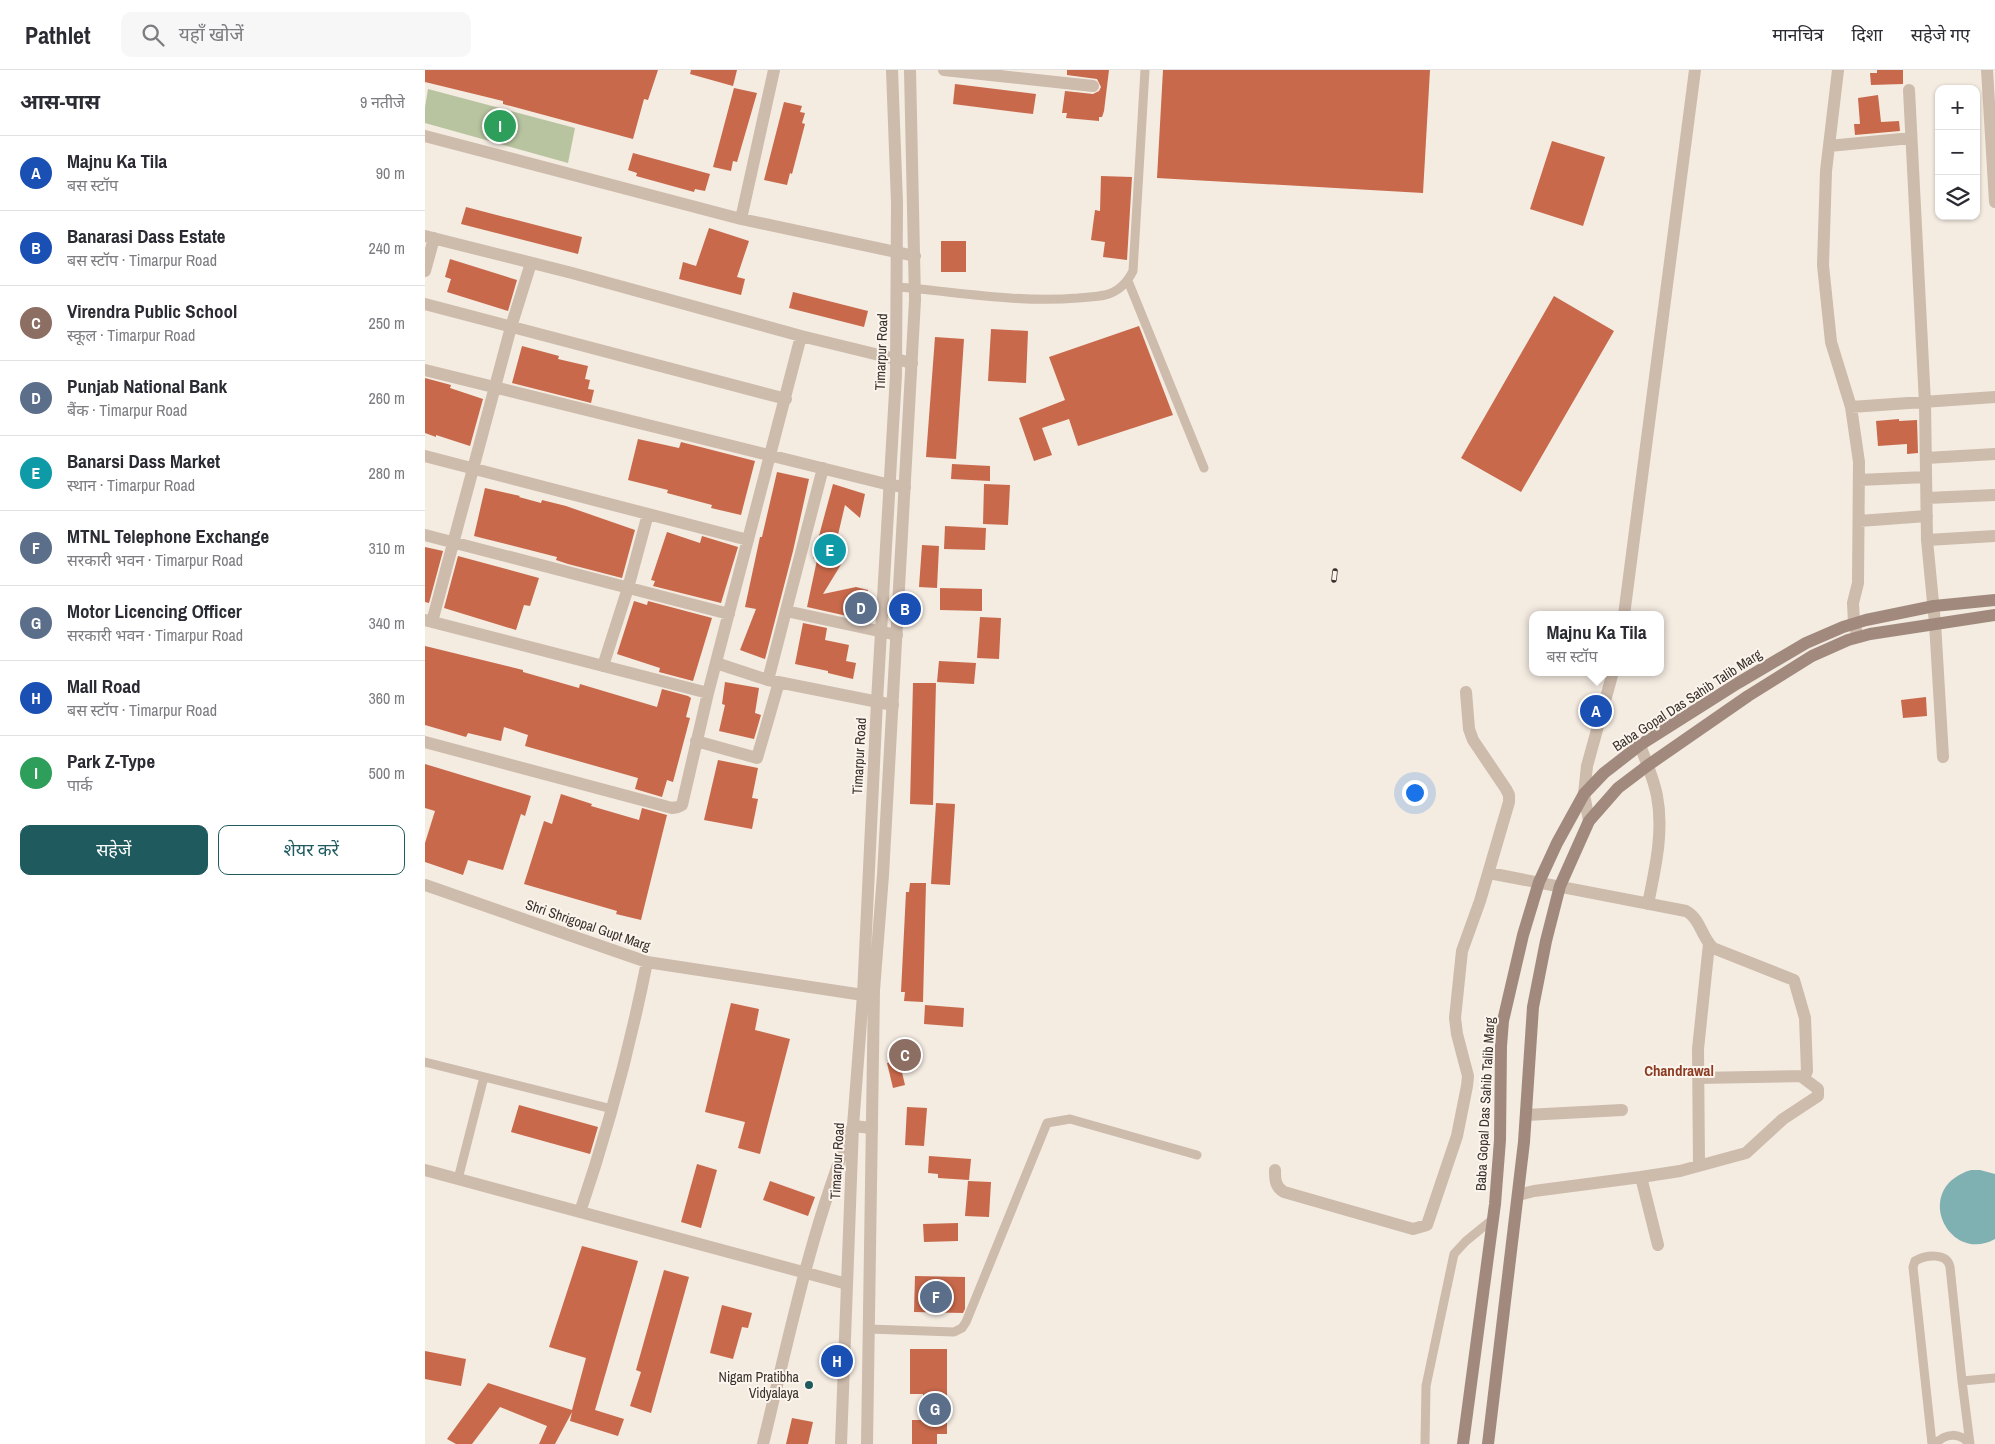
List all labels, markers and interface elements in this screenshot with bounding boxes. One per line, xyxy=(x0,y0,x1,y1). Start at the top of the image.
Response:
search box xyxy=(121,12,471,57)
text: Pathlet xyxy=(25,19,91,51)
icon: search xyxy=(139,21,167,49)
text: यहाँ खोजें xyxy=(179,21,244,47)
text: मानचित्र xyxy=(1772,22,1824,47)
text: दिशा xyxy=(1852,22,1883,47)
text: सहेजे गए xyxy=(1911,22,1970,47)
map controls xyxy=(1935,85,1980,220)
button: + xyxy=(1935,85,1980,130)
text: आस-पास xyxy=(20,87,100,116)
text: 9 नतीजे xyxy=(360,91,405,113)
pin: I xyxy=(484,107,516,145)
button: − xyxy=(1935,130,1980,175)
text: Majnu Ka Tila xyxy=(67,148,167,174)
text: A xyxy=(31,162,41,184)
text: 90 m xyxy=(376,162,405,184)
text: बस स्टॉप xyxy=(67,174,118,196)
button: layers xyxy=(1935,175,1980,220)
text: Banarasi Dass Estate xyxy=(67,223,225,249)
text: B xyxy=(31,237,41,259)
text: 240 m xyxy=(369,237,405,259)
text: बस स्टॉप · Timarpur Road xyxy=(67,249,217,271)
text: Virendra Public School xyxy=(67,298,237,324)
text: C xyxy=(31,312,41,334)
text: 250 m xyxy=(369,312,405,334)
street label: Timarpur Road xyxy=(871,313,891,391)
text: स्कूल · Timarpur Road xyxy=(67,324,195,346)
text: Punjab National Bank xyxy=(67,373,227,399)
text: D xyxy=(31,387,41,409)
text: 260 m xyxy=(369,387,405,409)
text: बैंक · Timarpur Road xyxy=(67,399,187,421)
text: Banarsi Dass Market xyxy=(67,448,220,474)
text: E xyxy=(32,462,40,484)
text: 280 m xyxy=(369,462,405,484)
text: स्थान · Timarpur Road xyxy=(67,474,195,496)
text: MTNL Telephone Exchange xyxy=(67,523,269,549)
pin: E xyxy=(814,531,846,569)
text: F xyxy=(32,537,40,559)
text: 310 m xyxy=(369,537,405,559)
text: सरकारी भवन · Timarpur Road xyxy=(67,549,243,571)
pin: D xyxy=(845,589,877,627)
pin: B xyxy=(889,590,921,628)
text: Motor Licencing Officer xyxy=(67,598,242,624)
popup xyxy=(1529,611,1664,676)
text: G xyxy=(31,612,41,634)
text: 340 m xyxy=(369,612,405,634)
text: Majnu Ka Tila xyxy=(1546,619,1647,645)
text: सरकारी भवन · Timarpur Road xyxy=(67,624,243,646)
text: बस स्टॉप xyxy=(1546,645,1598,667)
street label: Baba Gopal Das Sahib Talib Marg xyxy=(1609,645,1765,755)
text: Mall Road xyxy=(67,673,141,699)
text: H xyxy=(31,687,41,709)
text: 360 m xyxy=(369,687,405,709)
pin: A xyxy=(1580,692,1612,730)
text: बस स्टॉप · Timarpur Road xyxy=(67,699,217,721)
street label: Timarpur Road xyxy=(848,717,870,795)
text: Park Z-Type xyxy=(67,748,155,774)
text: I xyxy=(34,762,38,784)
text: 500 m xyxy=(369,762,405,784)
text: पार्क xyxy=(67,774,93,796)
your location xyxy=(1402,780,1428,806)
button: सहेजें xyxy=(20,825,208,875)
button: शेयर करें xyxy=(218,825,405,875)
street label: Shri Shrigopal Gupt Marg xyxy=(523,895,653,955)
street label: Baba Gopal Das Sahib Talib Marg xyxy=(1471,1016,1499,1191)
pin: C xyxy=(889,1036,921,1074)
district label: Chandrawal xyxy=(1644,1060,1714,1081)
street label: Timarpur Road xyxy=(826,1122,848,1200)
pin: F xyxy=(920,1278,952,1316)
pin: H xyxy=(821,1342,853,1380)
place label: Nigam Pratibha Vidyalaya xyxy=(719,1368,800,1402)
marker: Nigam Pratibha Vidyalaya xyxy=(803,1379,815,1391)
pin: G xyxy=(919,1390,951,1428)

